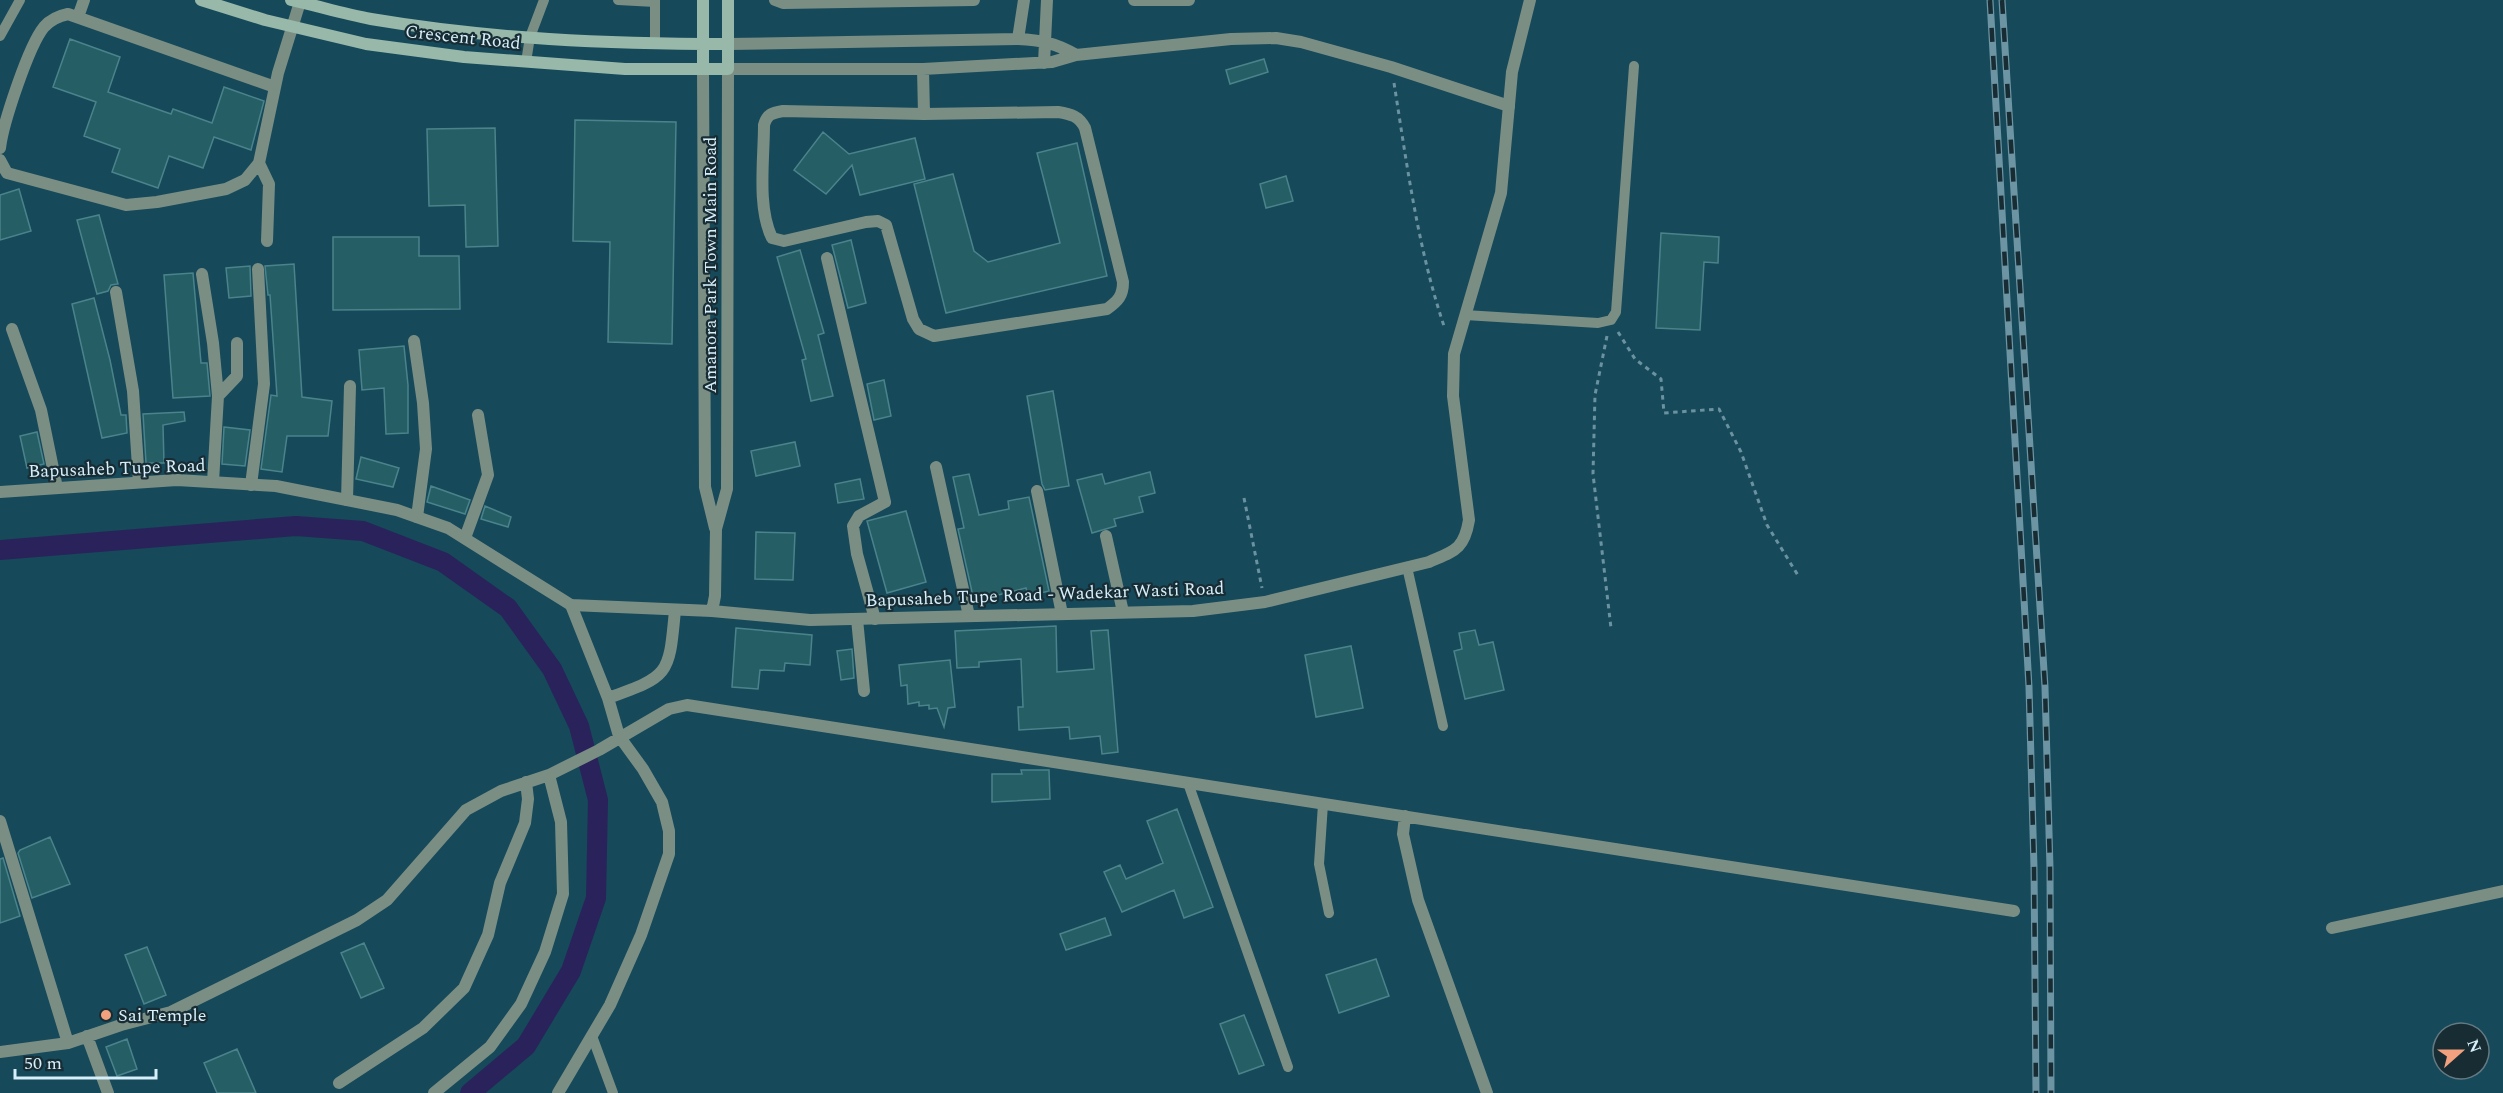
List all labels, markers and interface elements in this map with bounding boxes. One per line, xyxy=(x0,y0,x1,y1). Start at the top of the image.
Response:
street label: Crescent Road xyxy=(404,18,522,57)
street label: Amanora Park Town Main Road xyxy=(697,137,724,393)
street label: Bapusaheb Tupe Road xyxy=(28,452,206,485)
street label: Bapusaheb Tupe Road - Wadekar Wasti Road xyxy=(865,575,1225,614)
place label: Sai Temple xyxy=(118,1002,207,1029)
marker: Sai Temple xyxy=(99,1008,113,1022)
north arrow xyxy=(2431,1021,2491,1081)
text: N xyxy=(2461,1036,2488,1056)
scale bar xyxy=(15,1042,156,1080)
text: 50 m xyxy=(24,1050,62,1077)

